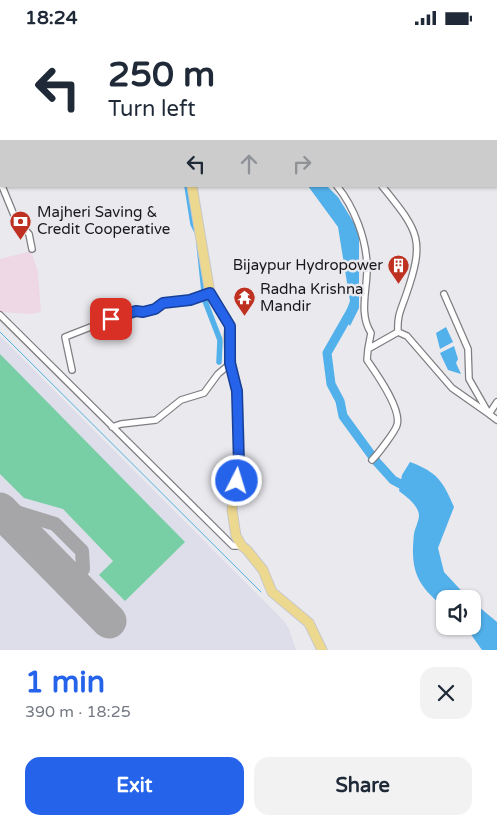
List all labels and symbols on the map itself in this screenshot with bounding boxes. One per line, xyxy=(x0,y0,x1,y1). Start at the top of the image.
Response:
place label: Majheri Saving & Credit Cooperative xyxy=(37,203,170,238)
bank icon: Majheri Saving & Credit Cooperative xyxy=(9,209,33,240)
building icon: Bijaypur Hydropower xyxy=(387,253,411,284)
place label: Bijaypur Hydropower xyxy=(233,256,383,274)
place label: Radha Krishna Mandir xyxy=(260,280,363,315)
temple icon: Radha Krishna Mandir xyxy=(232,286,256,317)
pin xyxy=(90,298,132,340)
position arrow xyxy=(210,454,262,506)

